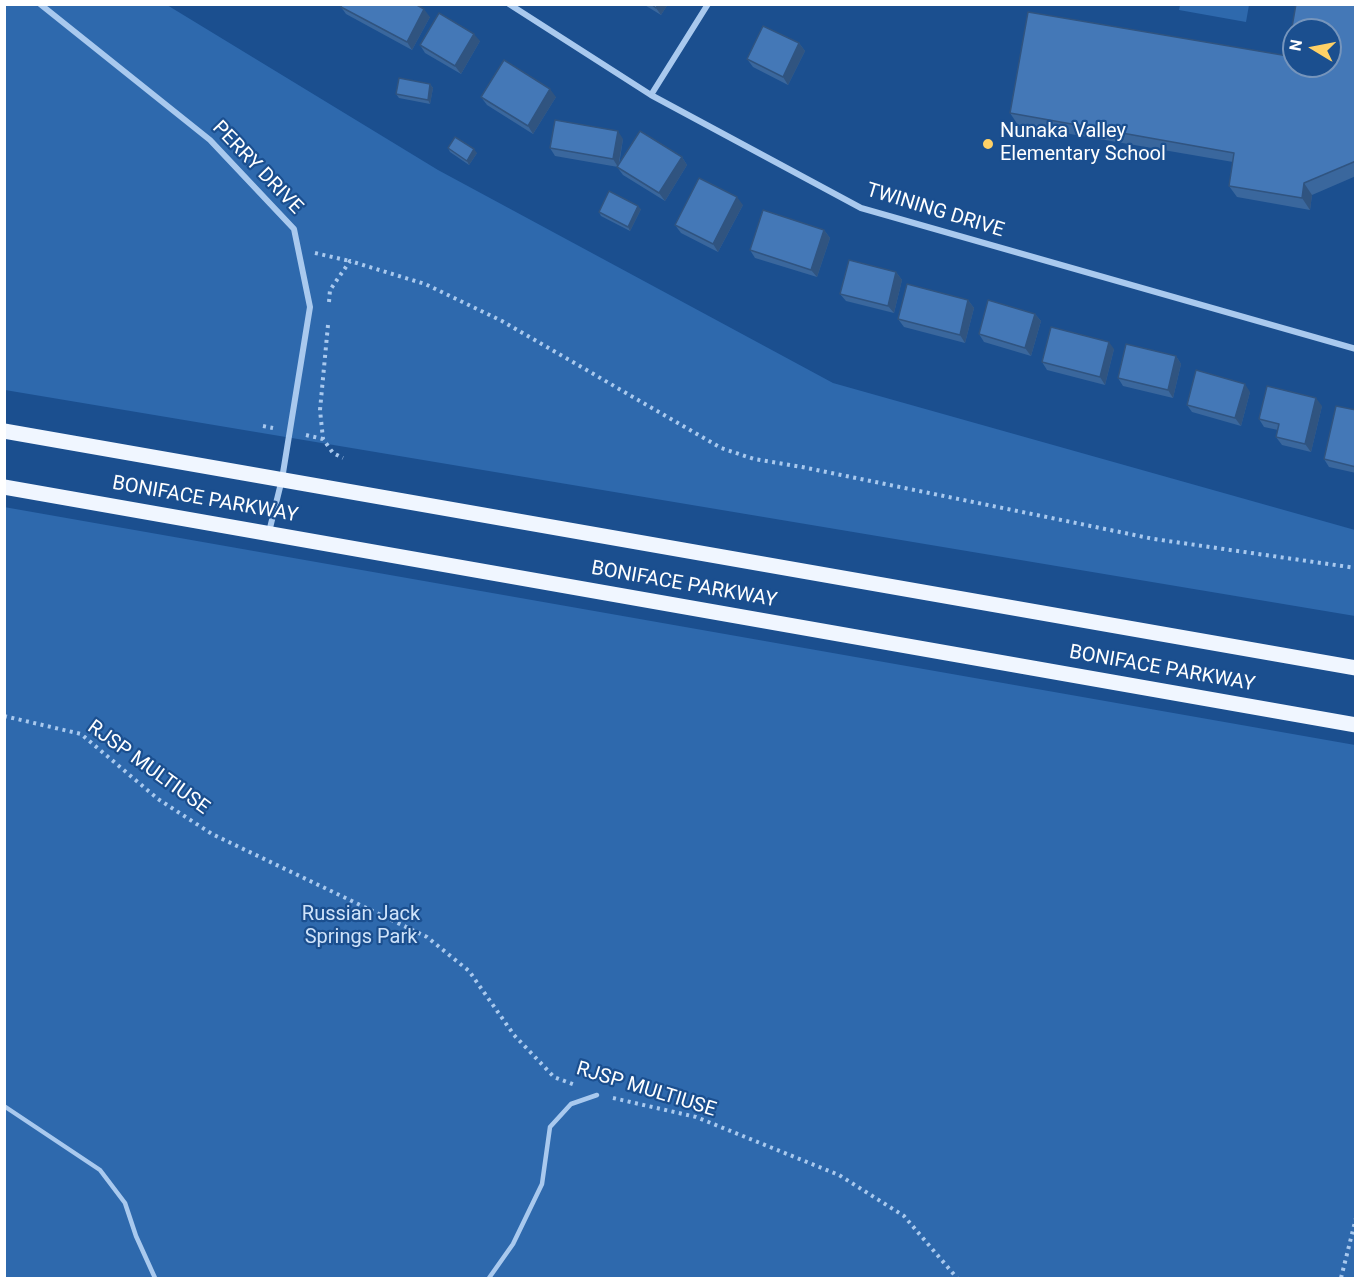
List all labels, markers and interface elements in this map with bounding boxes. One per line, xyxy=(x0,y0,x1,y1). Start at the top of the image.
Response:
north arrow xyxy=(1282,18,1342,78)
text: N xyxy=(1285,38,1306,52)
street label: PERRY DRIVE xyxy=(207,116,307,220)
place label: Nunaka Valley Elementary School xyxy=(1000,120,1166,167)
marker: Nunaka Valley Elementary School xyxy=(981,137,995,151)
street label: TWINING DRIVE xyxy=(863,179,1007,243)
street label: BONIFACE PARKWAY xyxy=(110,472,300,528)
street label: BONIFACE PARKWAY xyxy=(589,557,779,613)
street label: BONIFACE PARKWAY xyxy=(1067,641,1257,697)
street label: RJSP MULTIUSE xyxy=(82,716,214,820)
park label: Russian Jack Springs Park xyxy=(302,903,420,950)
street label: RJSP MULTIUSE xyxy=(573,1057,719,1123)

